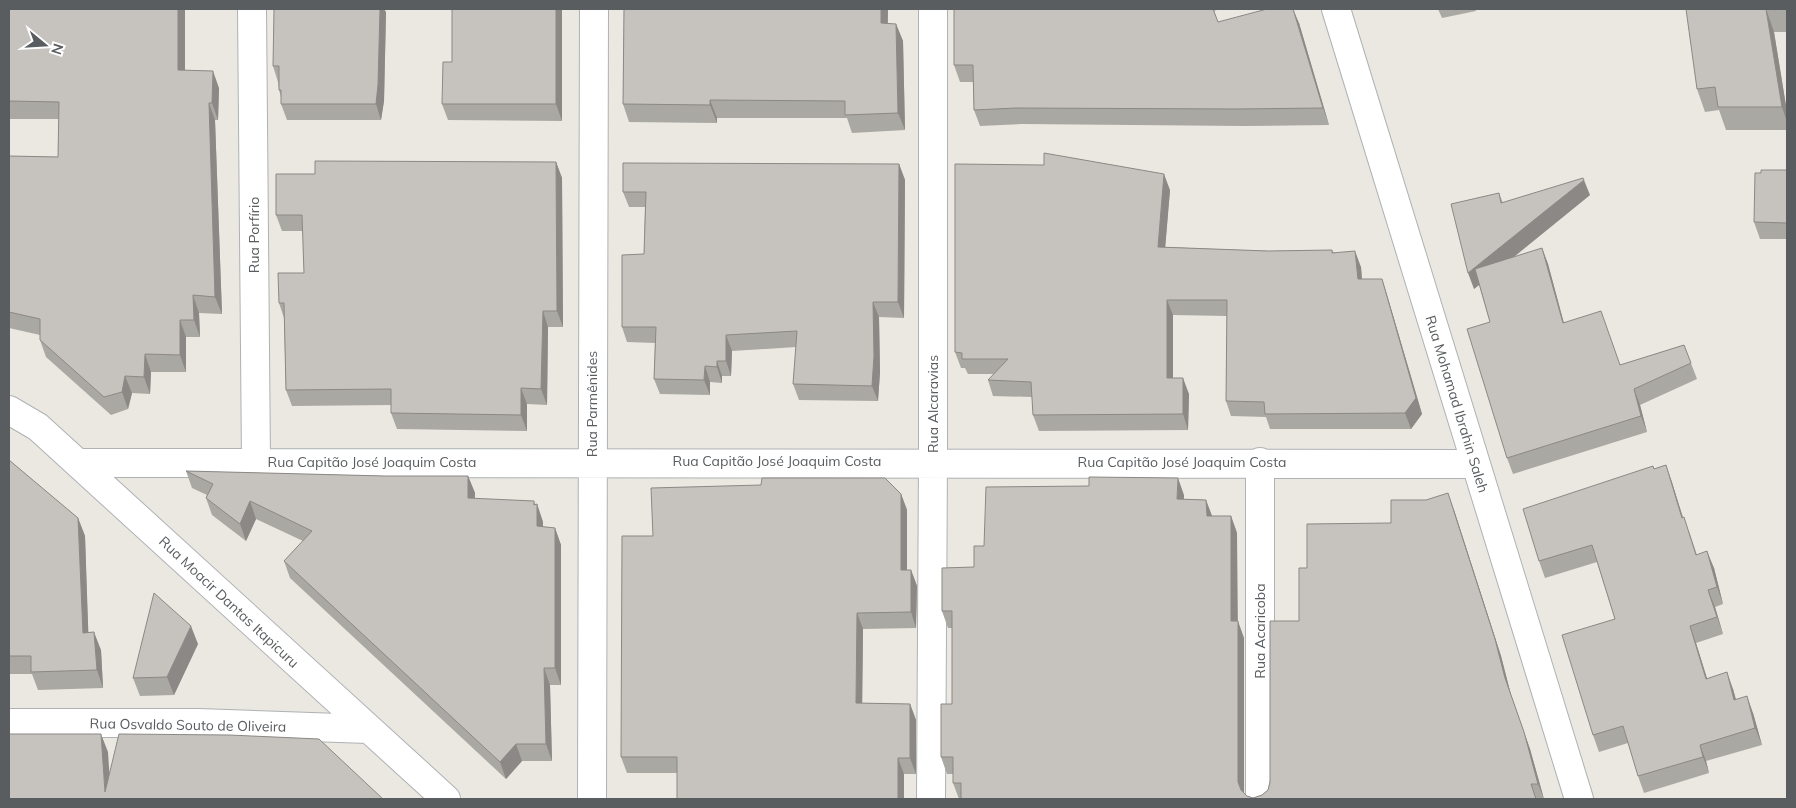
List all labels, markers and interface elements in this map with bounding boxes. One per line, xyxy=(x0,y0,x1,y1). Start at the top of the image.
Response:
north arrow xyxy=(20,20,70,70)
text: N xyxy=(47,41,68,57)
street label: Rua Porfírio xyxy=(245,197,263,273)
street label: Rua Mohamad Ibrahin Saleh xyxy=(1421,313,1493,495)
street label: Rua Parmênides xyxy=(583,351,601,457)
street label: Rua Alcaravias xyxy=(924,355,942,453)
street label: Rua Capitão José Joaquim Costa xyxy=(672,452,882,470)
street label: Rua Capitão José Joaquim Costa xyxy=(267,453,477,471)
street label: Rua Capitão José Joaquim Costa xyxy=(1077,453,1287,471)
street label: Rua Moacir Dantas Itapicuru xyxy=(155,532,303,672)
street label: Rua Acaricoba xyxy=(1251,583,1269,679)
street label: Rua Osvaldo Souto de Oliveira xyxy=(90,714,286,736)

